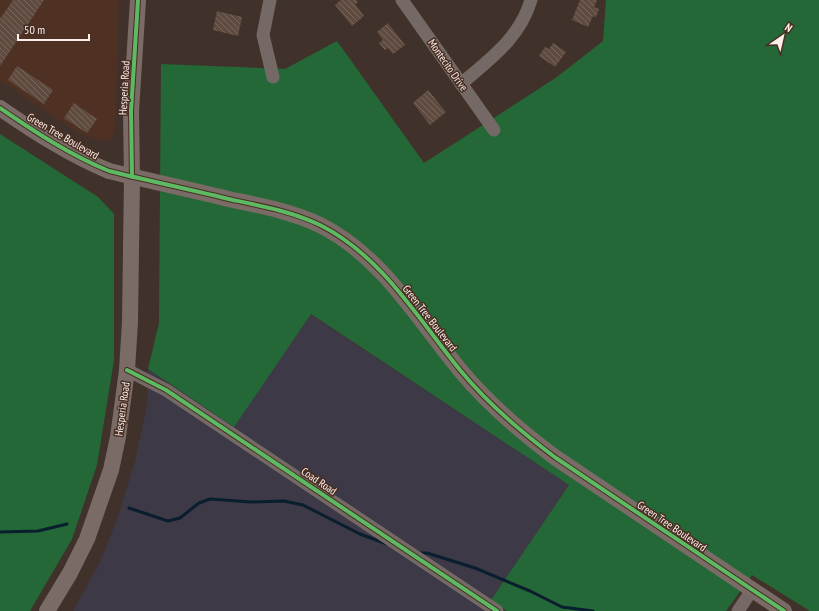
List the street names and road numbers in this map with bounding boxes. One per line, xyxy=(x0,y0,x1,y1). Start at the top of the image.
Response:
street label: Montecito Drive xyxy=(425,36,471,94)
street label: Hesperia Road xyxy=(116,60,132,116)
street label: Green Tree Boulevard xyxy=(25,110,102,162)
street label: Green Tree Boulevard xyxy=(400,282,461,354)
street label: Hesperia Road xyxy=(111,381,133,437)
street label: Coad Road xyxy=(299,464,340,498)
street label: Green Tree Boulevard xyxy=(635,498,710,554)

